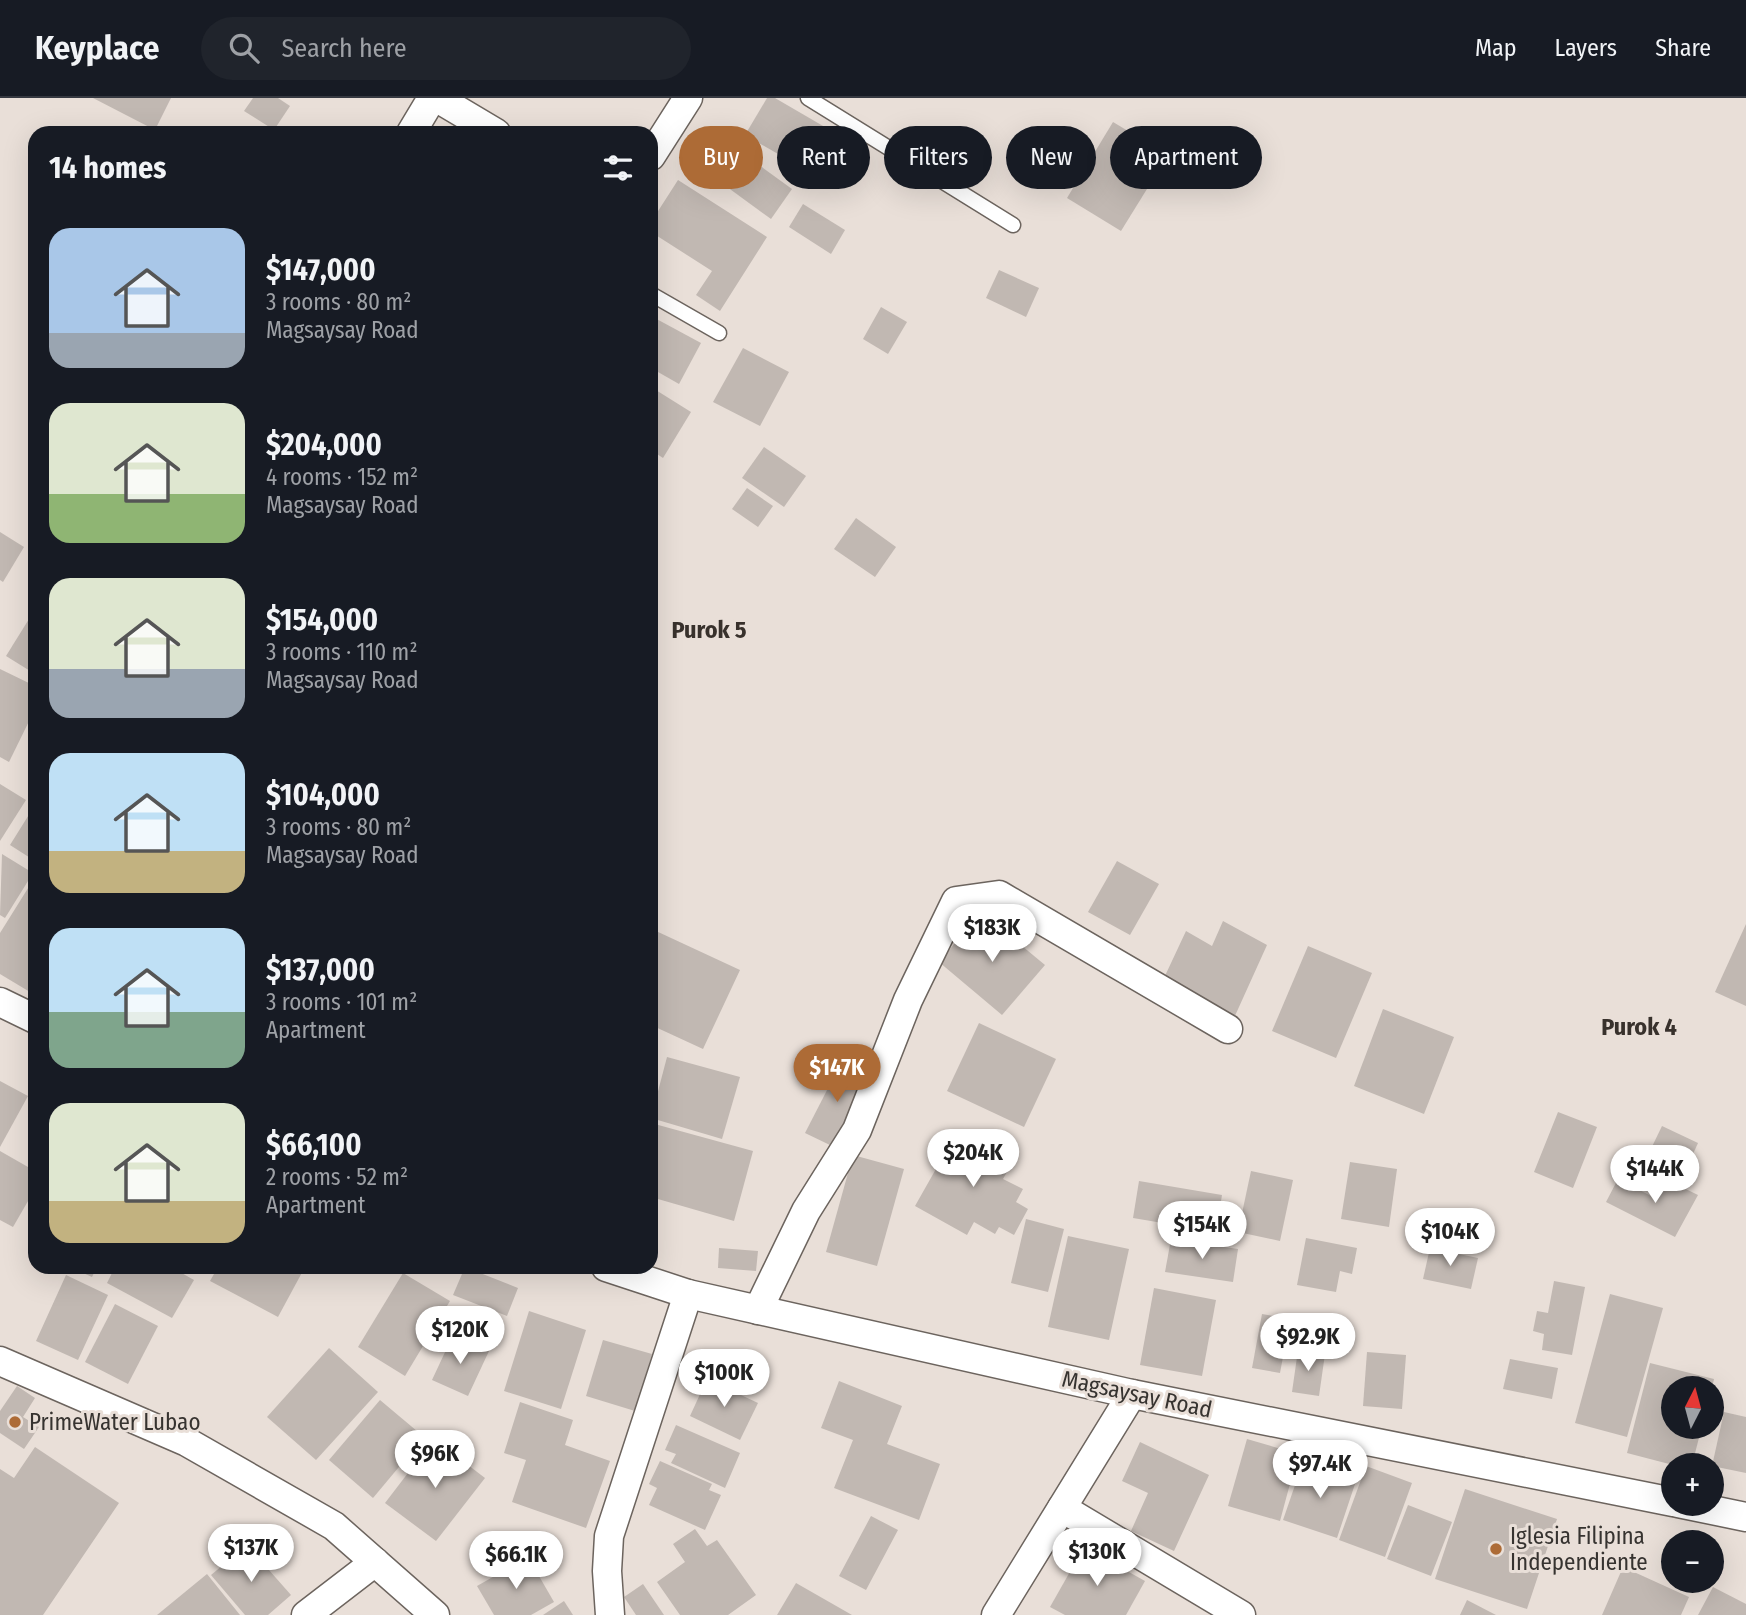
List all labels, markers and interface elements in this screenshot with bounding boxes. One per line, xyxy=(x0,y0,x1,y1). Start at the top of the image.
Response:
search box xyxy=(201,17,691,80)
text: Keyplace xyxy=(35,28,159,68)
icon: search xyxy=(225,29,263,67)
text: Search here xyxy=(281,33,407,64)
text: Map xyxy=(1475,34,1517,62)
text: Layers xyxy=(1555,34,1617,62)
text: Share xyxy=(1655,34,1711,62)
chip: Buy xyxy=(679,126,763,189)
chip: Rent xyxy=(777,126,870,189)
chip: Filters xyxy=(884,126,992,189)
chip: New xyxy=(1006,126,1096,189)
chip: Apartment xyxy=(1110,126,1262,189)
icon: filters xyxy=(599,149,637,187)
text: 14 homes xyxy=(49,150,166,186)
text: $147,000 xyxy=(266,252,376,288)
icon: home xyxy=(105,256,189,340)
text: 3 rooms · 80 m² xyxy=(266,288,411,316)
text: Magsaysay Road xyxy=(266,316,419,344)
text: $204,000 xyxy=(266,427,382,463)
icon: home xyxy=(105,431,189,515)
text: 4 rooms · 152 m² xyxy=(266,463,418,491)
text: Magsaysay Road xyxy=(266,491,419,519)
text: $154,000 xyxy=(266,602,378,638)
icon: home xyxy=(105,606,189,690)
district label: Purok 5 xyxy=(672,616,747,644)
text: 3 rooms · 110 m² xyxy=(266,638,417,666)
text: Magsaysay Road xyxy=(266,666,419,694)
text: $104,000 xyxy=(266,777,380,813)
icon: home xyxy=(105,781,189,865)
text: 3 rooms · 80 m² xyxy=(266,813,411,841)
text: Magsaysay Road xyxy=(266,841,419,869)
pin: $183K xyxy=(943,904,1041,964)
text: $183K xyxy=(964,913,1020,941)
text: $137,000 xyxy=(266,952,375,988)
icon: home xyxy=(105,956,189,1040)
text: 3 rooms · 101 m² xyxy=(266,988,417,1016)
district label: Purok 4 xyxy=(1601,1013,1677,1041)
text: Apartment xyxy=(266,1016,366,1044)
pin: $147K xyxy=(788,1044,886,1104)
text: $147K xyxy=(810,1053,864,1081)
text: $66,100 xyxy=(266,1127,362,1163)
pin: $204K xyxy=(924,1130,1022,1189)
icon: home xyxy=(105,1131,189,1215)
text: $204K xyxy=(943,1138,1003,1166)
pin: $144K xyxy=(1606,1146,1704,1205)
text: $144K xyxy=(1626,1154,1684,1182)
text: 2 rooms · 52 m² xyxy=(266,1163,408,1191)
text: Apartment xyxy=(266,1191,366,1219)
pin: $154K xyxy=(1153,1202,1251,1261)
pin: $104K xyxy=(1401,1208,1499,1268)
text: $154K xyxy=(1174,1210,1230,1238)
text: $104K xyxy=(1421,1217,1479,1245)
pin: $120K xyxy=(411,1306,509,1366)
pin: $92.9K xyxy=(1251,1314,1365,1373)
text: $120K xyxy=(432,1315,488,1343)
text: $92.9K xyxy=(1276,1322,1340,1350)
pin: $100K xyxy=(675,1350,773,1409)
text: $100K xyxy=(695,1358,753,1386)
street label: Magsaysay Road xyxy=(1059,1364,1215,1424)
north arrow xyxy=(1661,1376,1724,1438)
map controls xyxy=(1661,1376,1724,1593)
place label: PrimeWater Lubao xyxy=(29,1408,201,1436)
marker: PrimeWater Lubao xyxy=(7,1414,23,1430)
pin: $96K xyxy=(394,1430,476,1490)
text: $96K xyxy=(411,1439,459,1467)
pin: $97.4K xyxy=(1263,1440,1377,1500)
text: $97.4K xyxy=(1289,1449,1351,1477)
button: + xyxy=(1661,1453,1724,1516)
place label: Iglesia Filipina Independiente xyxy=(1510,1522,1648,1576)
pin: $137K xyxy=(202,1524,300,1584)
pin: $130K xyxy=(1048,1528,1146,1588)
button: − xyxy=(1661,1530,1724,1593)
pin: $66.1K xyxy=(459,1532,573,1591)
text: $137K xyxy=(224,1533,278,1561)
text: $130K xyxy=(1068,1537,1126,1565)
text: $66.1K xyxy=(485,1540,547,1568)
marker: Iglesia Filipina Independiente xyxy=(1488,1541,1504,1557)

